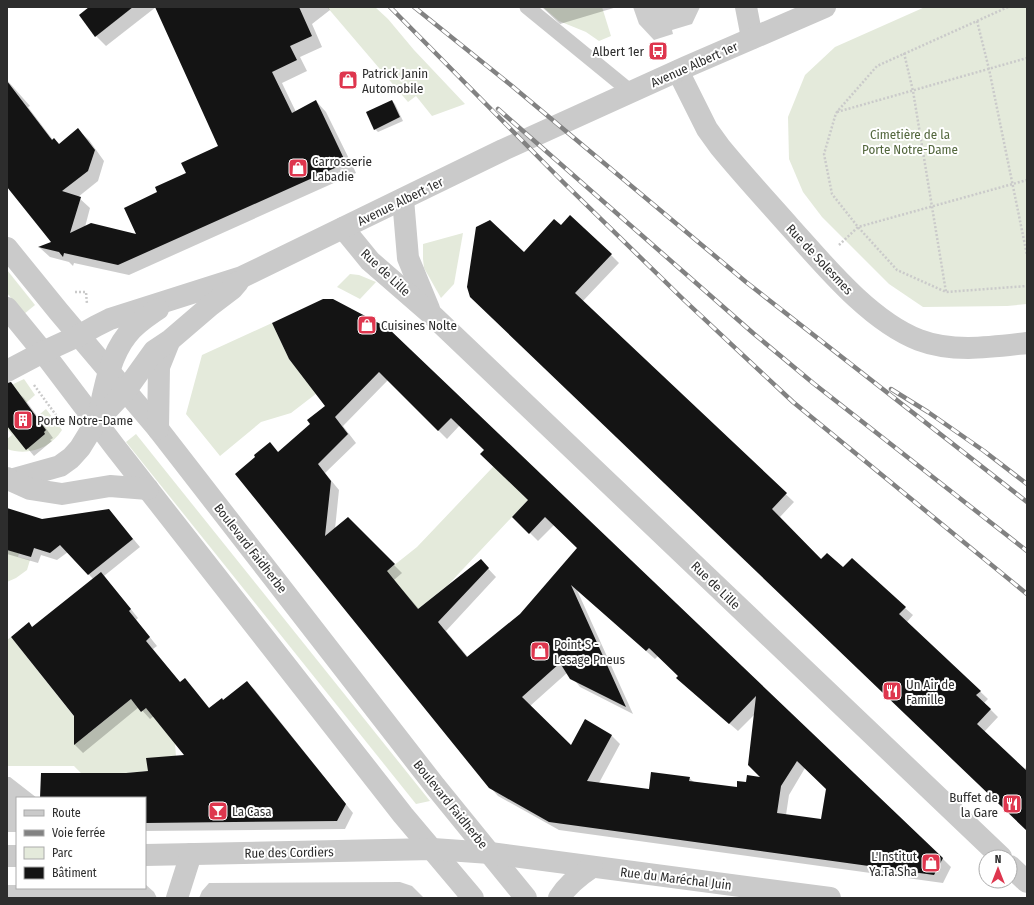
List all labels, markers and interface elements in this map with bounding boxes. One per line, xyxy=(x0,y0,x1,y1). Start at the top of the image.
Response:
street label: Avenue Albert 1er xyxy=(648,38,740,90)
bus stop icon: Albert 1er xyxy=(647,40,669,62)
place label: Albert 1er xyxy=(593,44,644,59)
place label: Patrick Janin Automobile xyxy=(362,66,428,96)
shop icon: Patrick Janin Automobile xyxy=(337,69,359,91)
park label: Cimetière de la Porte Notre-Dame xyxy=(862,127,958,157)
place label: Carrosserie Labadie xyxy=(312,154,372,184)
shop icon: Carrosserie Labadie xyxy=(287,157,309,179)
street label: Avenue Albert 1er xyxy=(355,174,446,229)
street label: Rue de Solesmes xyxy=(783,221,856,298)
street label: Rue de Lille xyxy=(358,246,413,299)
shop icon: Cuisines Nolte xyxy=(356,314,378,336)
place label: Cuisines Nolte xyxy=(381,318,457,333)
building icon: Porte Notre-Dame xyxy=(12,409,34,431)
place label: Porte Notre-Dame xyxy=(37,413,133,428)
street label: Boulevard Faidherbe xyxy=(211,501,290,596)
street label: Rue de Lille xyxy=(688,558,743,612)
place label: Point S - Lesage Pneus xyxy=(554,637,626,667)
shop icon: Point S - Lesage Pneus xyxy=(529,640,551,662)
place label: Un Air de Famille xyxy=(906,677,955,707)
restaurant icon: Un Air de Famille xyxy=(881,680,903,702)
street label: Boulevard Faidherbe xyxy=(410,757,491,852)
place label: Buffet de la Gare xyxy=(949,790,998,820)
restaurant icon: Buffet de la Gare xyxy=(1001,793,1023,815)
legend xyxy=(16,797,146,889)
bar icon: La Casa xyxy=(207,800,229,822)
place label: La Casa xyxy=(232,804,272,819)
text: Route xyxy=(52,806,81,820)
text: Voie ferrée xyxy=(52,826,105,840)
street label: Rue des Cordiers xyxy=(244,844,334,861)
text: Parc xyxy=(52,846,73,860)
place label: L'Institut Ya.Ta.Sha xyxy=(869,849,918,879)
north arrow xyxy=(978,849,1018,889)
shop icon: L'Institut Ya.Ta.Sha xyxy=(920,852,942,874)
text: N xyxy=(995,853,1001,866)
street label: Rue du Maréchal Juin xyxy=(619,864,732,893)
text: Bâtiment xyxy=(52,866,97,880)

